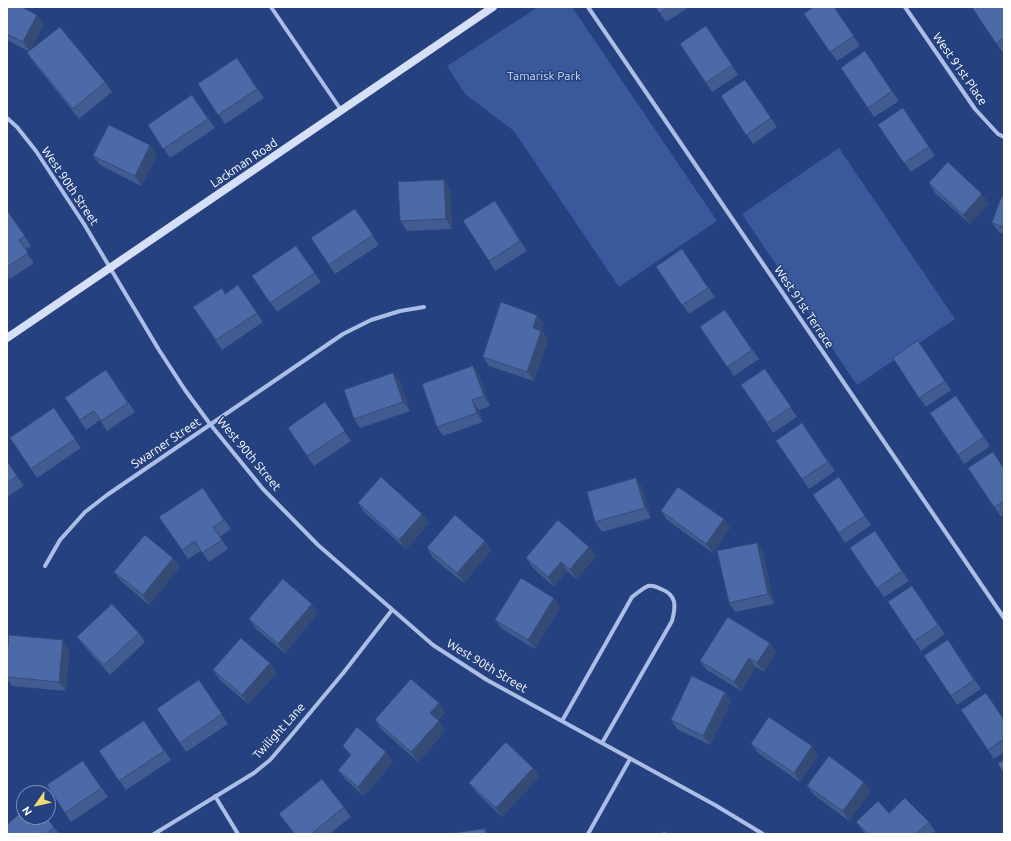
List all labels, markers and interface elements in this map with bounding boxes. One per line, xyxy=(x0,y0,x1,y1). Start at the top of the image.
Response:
street label: West 91st Place xyxy=(930,30,990,108)
park label: Tamarisk Park xyxy=(507,69,581,83)
street label: Lackman Road xyxy=(208,135,280,191)
street label: West 90th Street xyxy=(38,144,102,228)
street label: West 91st Terrace xyxy=(771,263,837,351)
street label: West 90th Street xyxy=(214,414,284,494)
street label: Swarner Street xyxy=(129,415,203,471)
street label: West 90th Street xyxy=(444,636,530,696)
street label: Twilight Lane xyxy=(250,700,308,762)
north arrow xyxy=(16,785,56,825)
text: N xyxy=(20,804,34,818)

